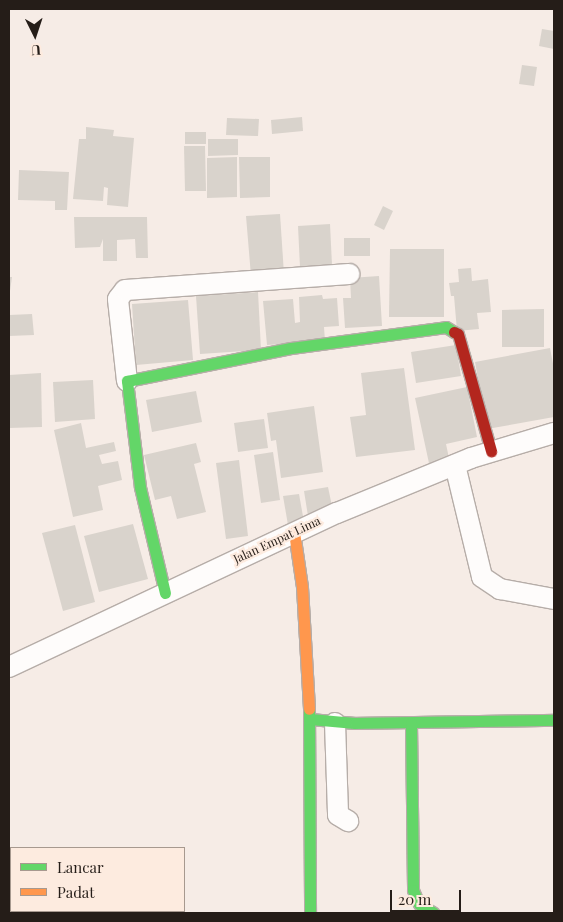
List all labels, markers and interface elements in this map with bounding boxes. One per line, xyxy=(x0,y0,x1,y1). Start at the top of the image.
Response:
north arrow xyxy=(10,10,60,60)
text: U xyxy=(31,41,42,60)
street label: Jalan Empat Lima xyxy=(231,513,323,567)
legend xyxy=(10,847,185,912)
text: Lancar xyxy=(57,857,104,877)
scale bar xyxy=(393,880,464,912)
text: Padat xyxy=(57,882,95,902)
text: 20 m xyxy=(398,889,431,909)

